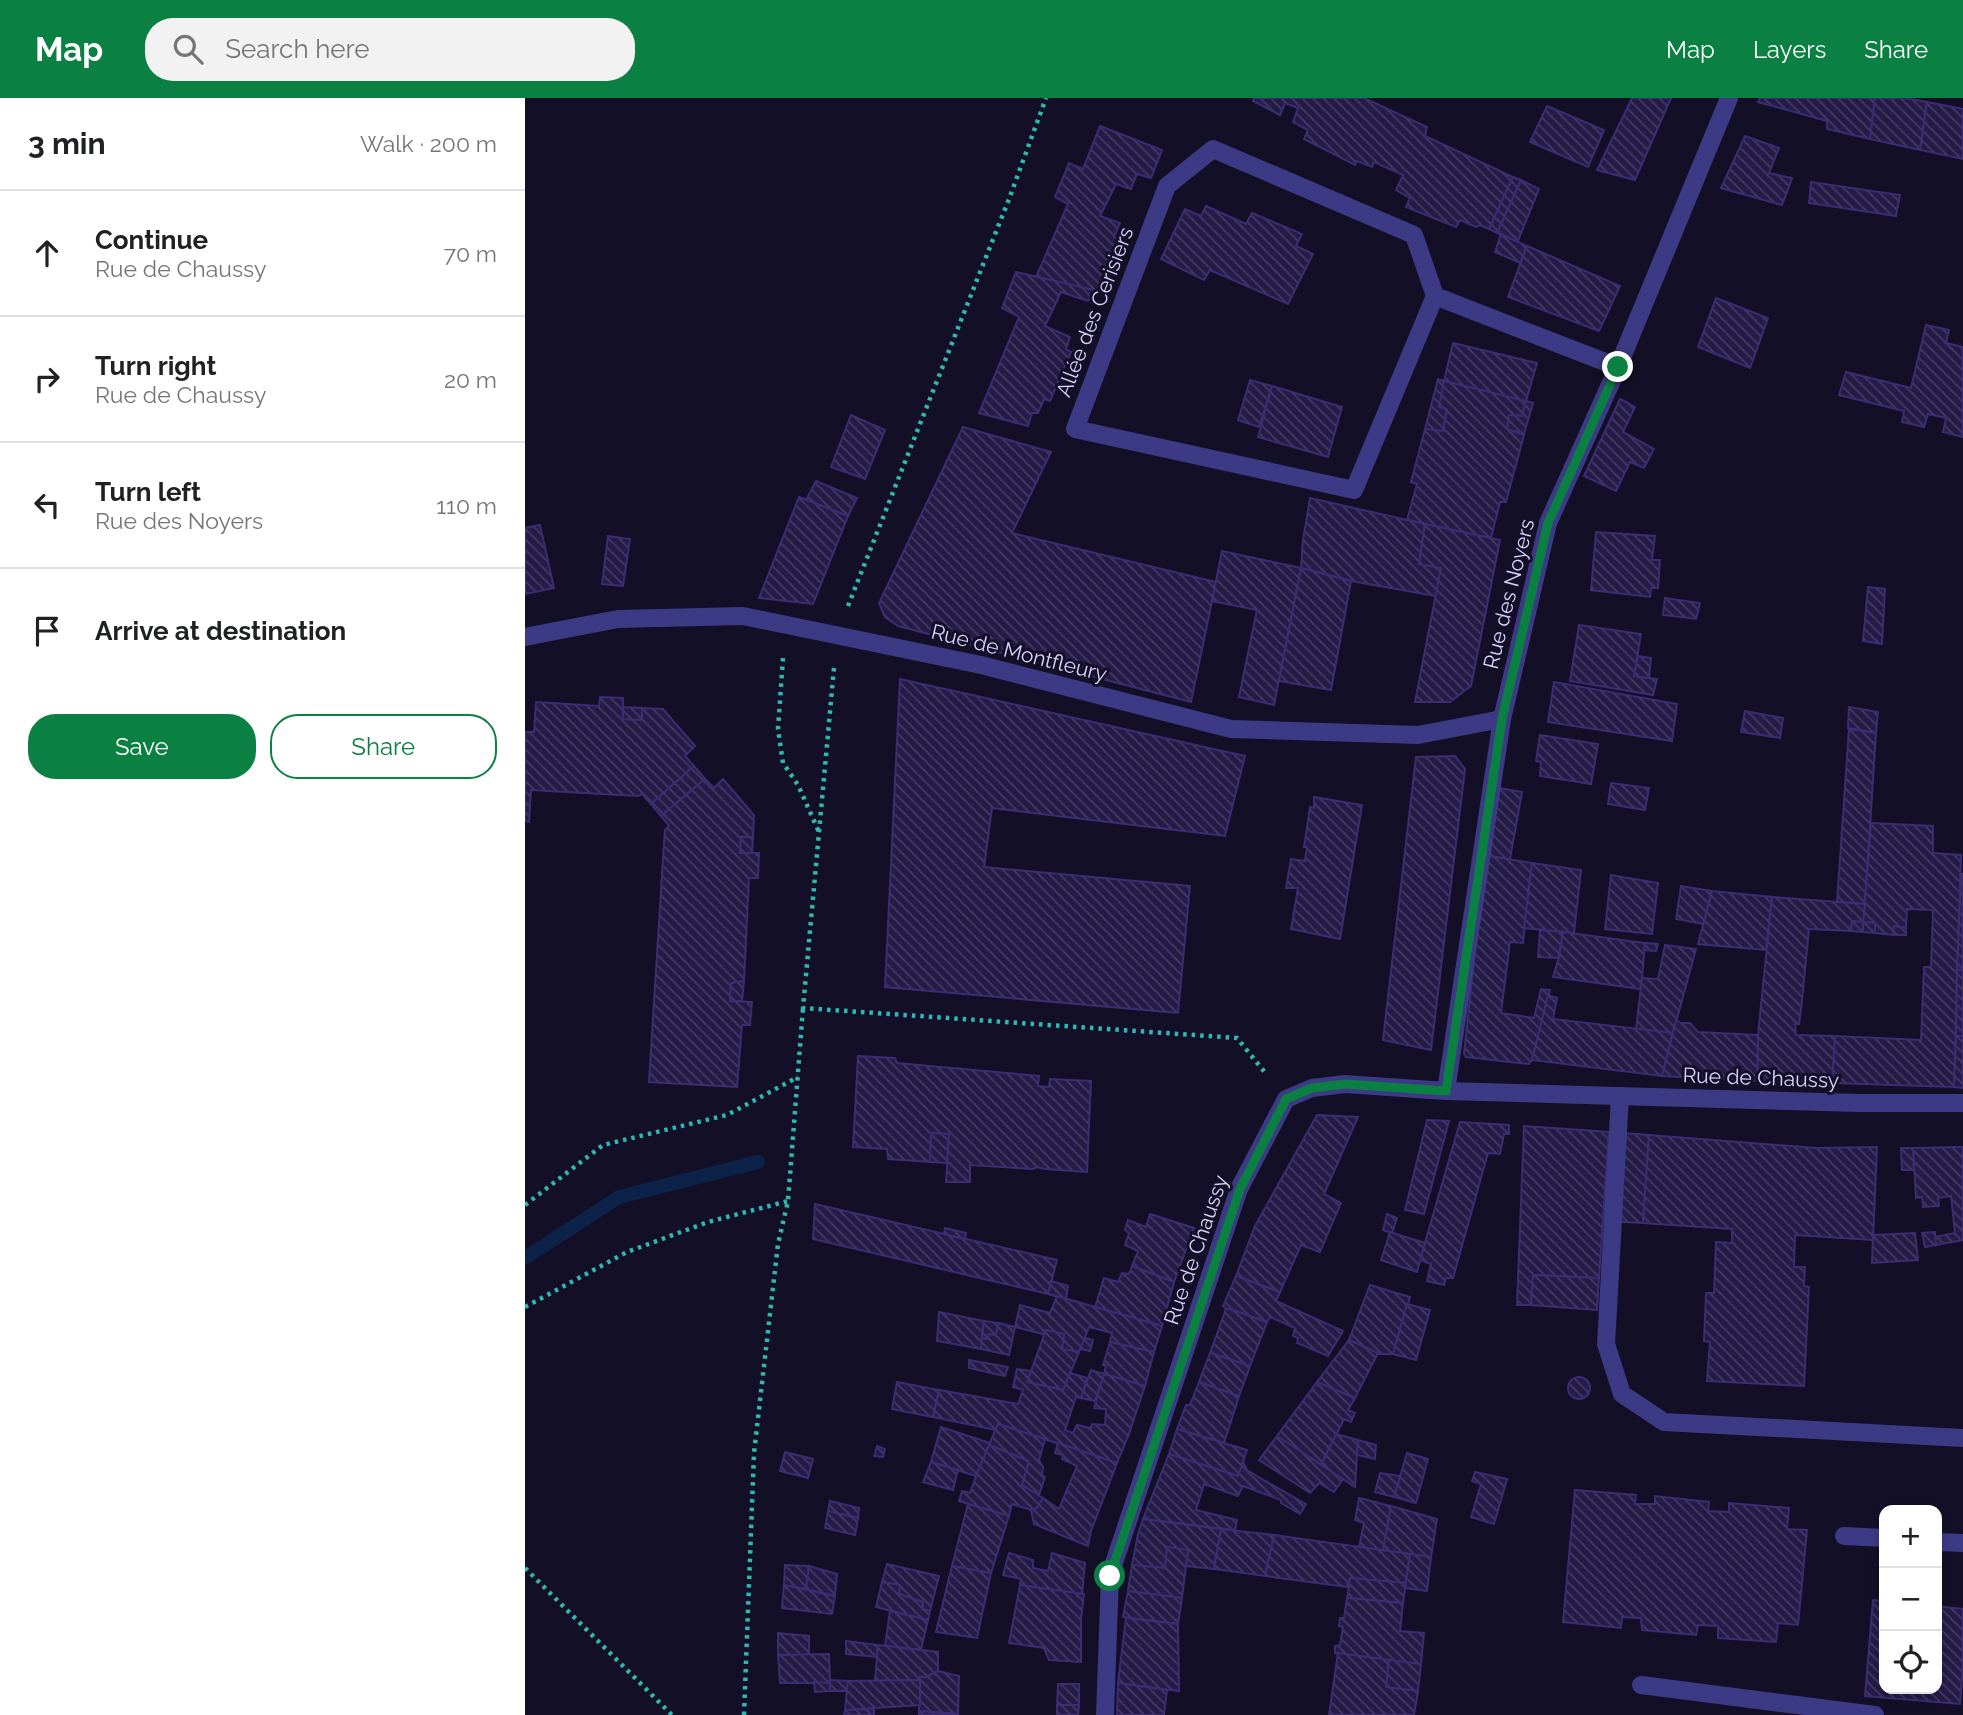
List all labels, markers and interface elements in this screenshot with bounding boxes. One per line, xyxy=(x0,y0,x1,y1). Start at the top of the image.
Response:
search box xyxy=(145,18,635,81)
text: Map xyxy=(35,30,103,69)
icon: search xyxy=(169,30,207,68)
text: Search here xyxy=(225,34,370,64)
text: Map xyxy=(1666,35,1715,64)
text: Layers xyxy=(1753,35,1826,64)
text: Share xyxy=(1864,35,1928,64)
text: 3 min xyxy=(28,126,106,161)
text: Walk · 200 m xyxy=(360,130,497,157)
street label: Allée des Cerisiers xyxy=(1051,223,1138,400)
text: Continue xyxy=(95,225,208,255)
icon: ahead xyxy=(28,234,66,272)
text: 70 m xyxy=(444,240,497,267)
text: Rue de Chaussy xyxy=(95,255,266,282)
text: Turn right xyxy=(95,351,216,381)
route end xyxy=(1602,351,1633,382)
icon: right xyxy=(28,360,66,398)
text: 20 m xyxy=(444,366,497,393)
text: Rue de Chaussy xyxy=(95,381,266,408)
text: Turn left xyxy=(95,477,201,507)
icon: left xyxy=(28,486,66,524)
text: 110 m xyxy=(436,492,497,519)
text: Rue des Noyers xyxy=(95,507,263,534)
street label: Rue des Noyers xyxy=(1478,516,1539,671)
icon: arrive xyxy=(28,612,66,650)
text: Arrive at destination xyxy=(95,616,346,646)
street label: Rue de Montfleury xyxy=(929,619,1110,686)
button: Save xyxy=(28,714,256,779)
button: Share xyxy=(270,714,497,779)
street label: Rue de Chaussy xyxy=(1682,1062,1840,1093)
street label: Rue de Chaussy xyxy=(1158,1172,1233,1328)
map controls xyxy=(1879,1505,1942,1694)
button: + xyxy=(1879,1505,1942,1568)
route start xyxy=(1094,1560,1125,1591)
button: − xyxy=(1879,1568,1942,1631)
button: locate xyxy=(1879,1631,1942,1694)

